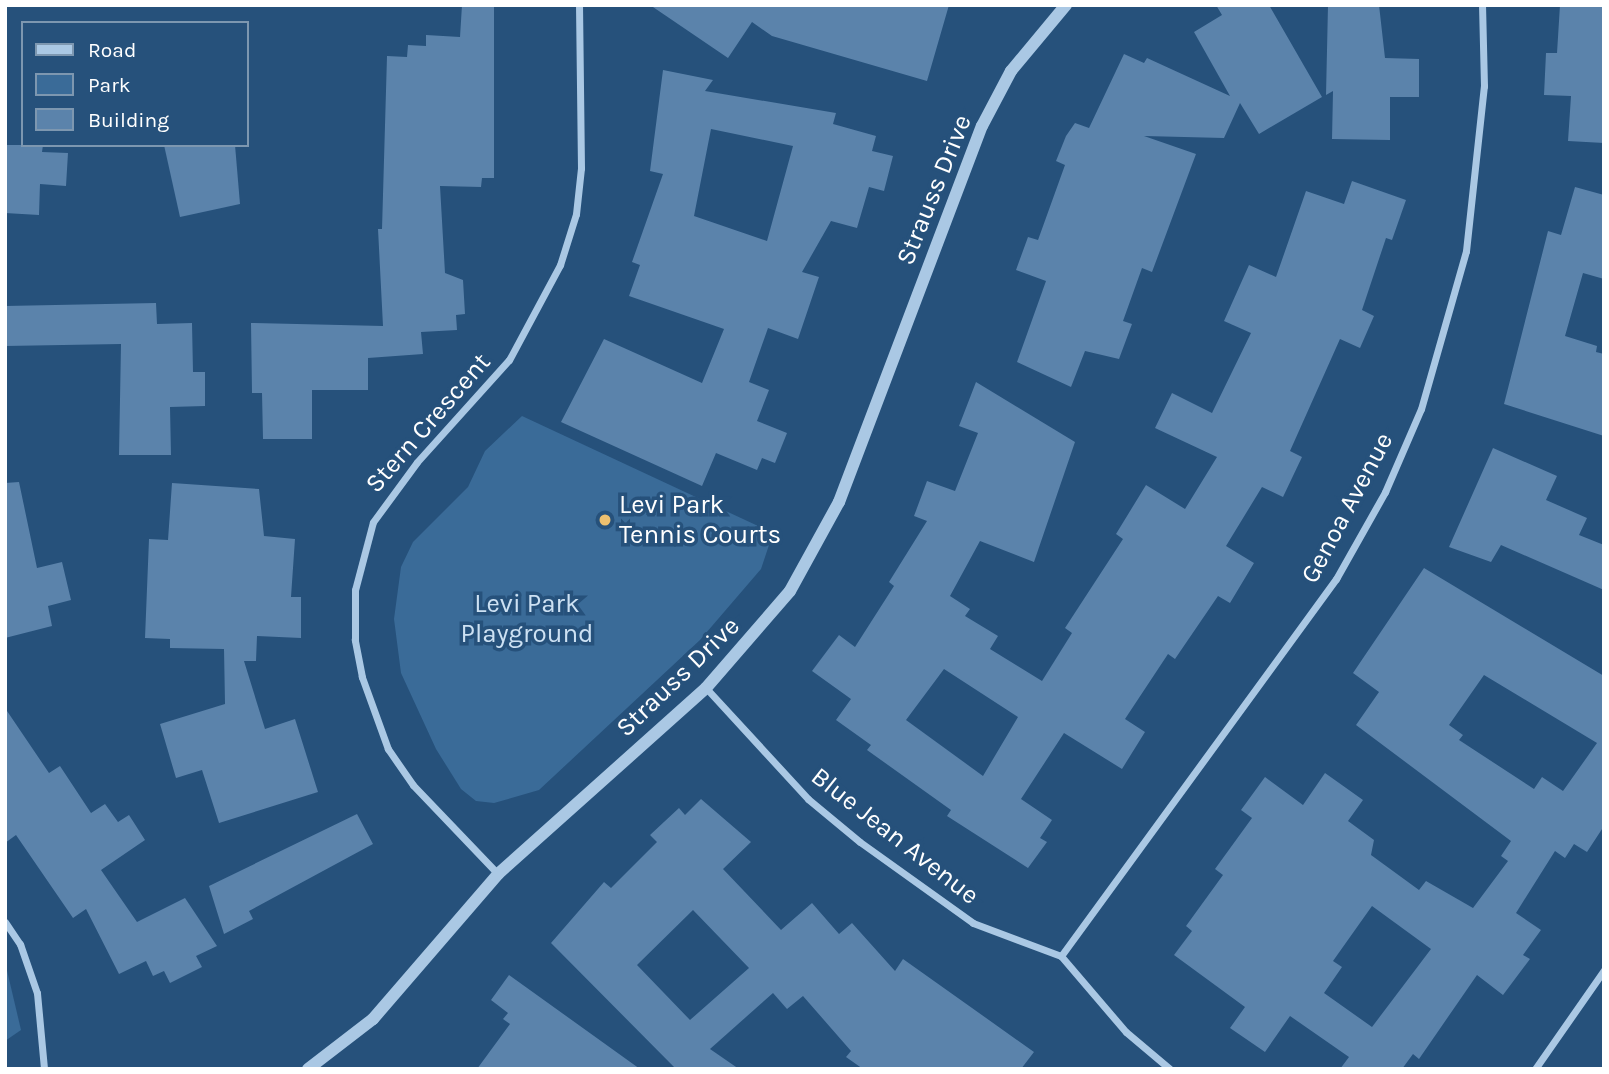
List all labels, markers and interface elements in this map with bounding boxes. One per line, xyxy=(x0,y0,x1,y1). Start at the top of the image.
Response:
legend xyxy=(21,21,248,147)
text: Road xyxy=(88,38,136,62)
text: Park xyxy=(88,73,131,97)
text: Building xyxy=(88,108,169,132)
street label: Strauss Drive xyxy=(890,110,978,270)
street label: Stern Crescent xyxy=(359,347,497,499)
street label: Genoa Avenue xyxy=(1294,427,1400,589)
place label: Levi Park Tennis Courts xyxy=(619,489,781,550)
marker: Levi Park Tennis Courts xyxy=(597,512,613,528)
park label: Levi Park Playground xyxy=(460,588,594,650)
street label: Strauss Drive xyxy=(610,610,746,744)
street label: Blue Jean Avenue xyxy=(805,761,985,911)

